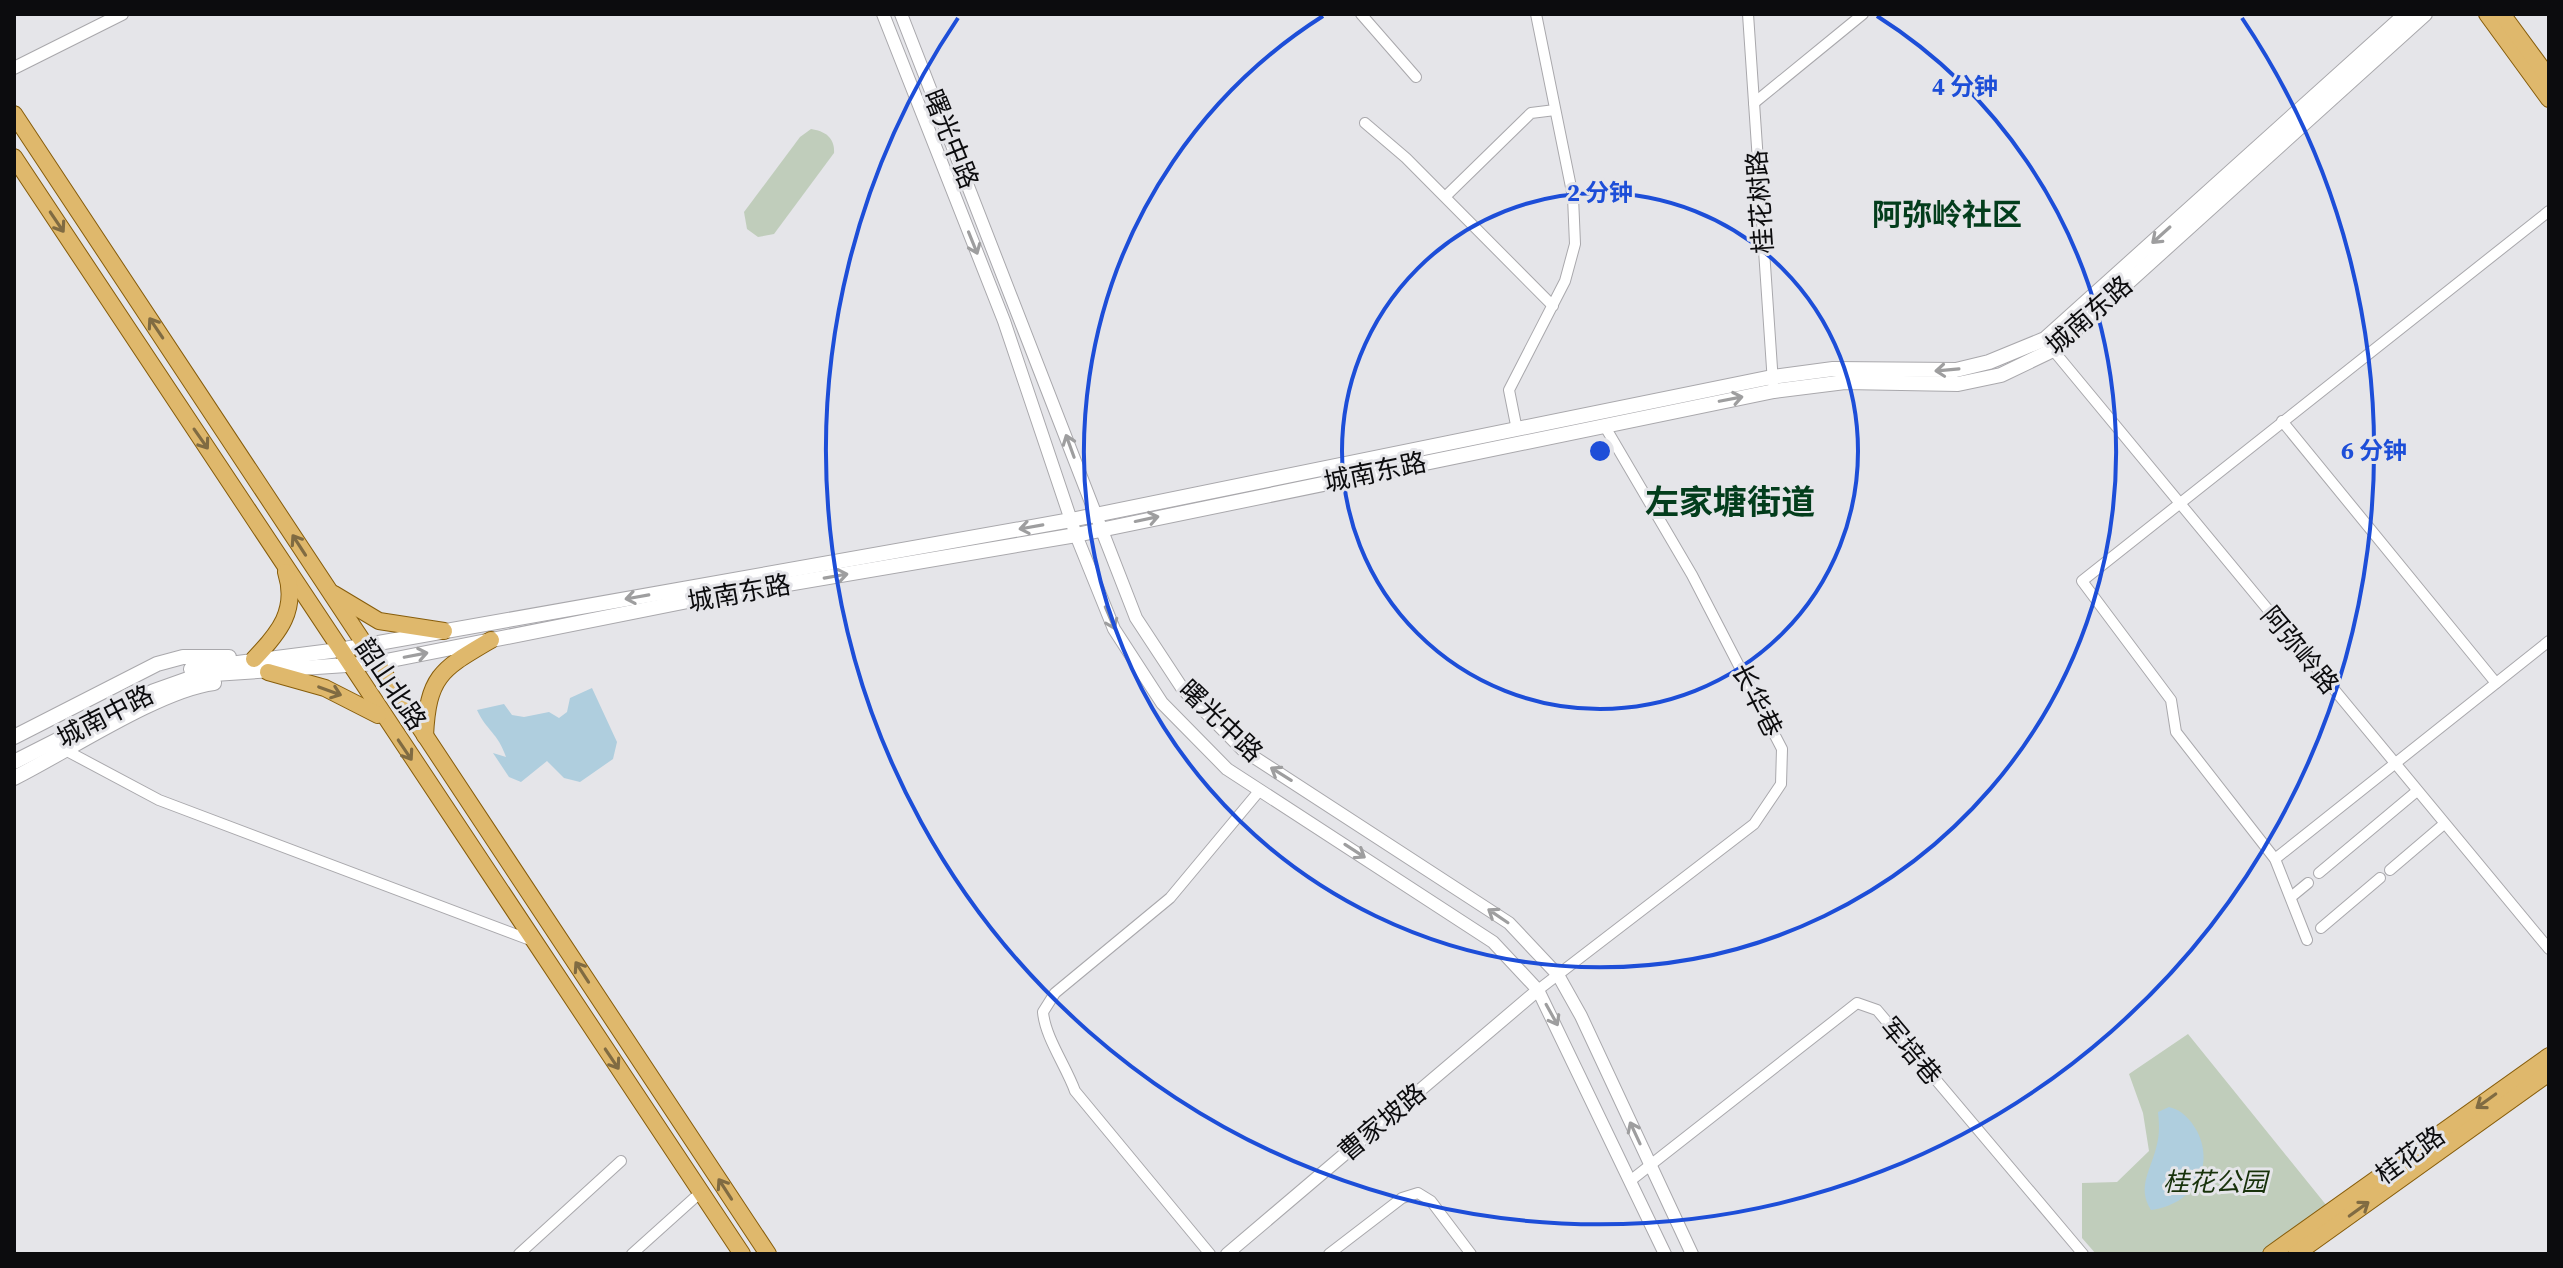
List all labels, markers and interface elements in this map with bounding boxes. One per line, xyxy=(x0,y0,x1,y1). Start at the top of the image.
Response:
text: 4 分钟 xyxy=(1932,70,1998,103)
street label: 曙光中路 xyxy=(915,84,987,194)
street label: 桂花树路 xyxy=(1738,149,1782,255)
text: 2 分钟 xyxy=(1567,176,1633,209)
district label: 阿弥岭社区 xyxy=(1872,194,2022,235)
one-way arrow xyxy=(48,211,65,233)
one-way arrow xyxy=(2151,225,2171,244)
one-way arrow xyxy=(967,230,981,255)
street label: 城南东路 xyxy=(2038,267,2140,363)
one-way arrow xyxy=(148,317,164,340)
one-way arrow xyxy=(1934,363,1961,378)
one-way arrow xyxy=(1718,391,1743,406)
one-way arrow xyxy=(193,427,209,449)
one-way arrow xyxy=(1062,434,1076,458)
text: 6 分钟 xyxy=(2341,434,2407,467)
centre of rings xyxy=(1586,437,1614,465)
street label: 城南东路 xyxy=(1320,444,1430,500)
district label: 左家塘街道 xyxy=(1645,479,1815,525)
one-way arrow xyxy=(1134,511,1159,526)
one-way arrow xyxy=(1018,521,1044,536)
one-way arrow xyxy=(291,534,307,557)
street label: 城南东路 xyxy=(685,566,793,620)
one-way arrow xyxy=(823,567,848,582)
one-way arrow xyxy=(624,591,650,606)
street label: 阿弥岭路 xyxy=(2253,599,2347,701)
one-way arrow xyxy=(1104,606,1118,630)
street label: 韶山北路 xyxy=(347,631,435,737)
one-way arrow xyxy=(402,647,428,662)
street label: 长华巷 xyxy=(1723,657,1791,743)
street label: 曙光中路 xyxy=(1171,672,1271,770)
street label: 城南中路 xyxy=(50,676,160,756)
one-way arrow xyxy=(317,685,341,699)
one-way arrow xyxy=(397,738,413,760)
one-way arrow xyxy=(1270,765,1292,782)
one-way arrow xyxy=(1343,843,1366,859)
one-way arrow xyxy=(1488,908,1510,924)
one-way arrow xyxy=(574,961,591,983)
one-way arrow xyxy=(1544,1003,1560,1026)
street label: 军培巷 xyxy=(1872,1010,1950,1092)
one-way arrow xyxy=(604,1047,620,1070)
street label: 曹家坡路 xyxy=(1331,1075,1433,1169)
one-way arrow xyxy=(2475,1093,2497,1109)
street label: 桂花路 xyxy=(2368,1118,2452,1192)
one-way arrow xyxy=(1627,1121,1642,1145)
park label: 桂花公园 xyxy=(2163,1164,2271,1200)
one-way arrow xyxy=(717,1178,734,1200)
one-way arrow xyxy=(2348,1201,2370,1217)

